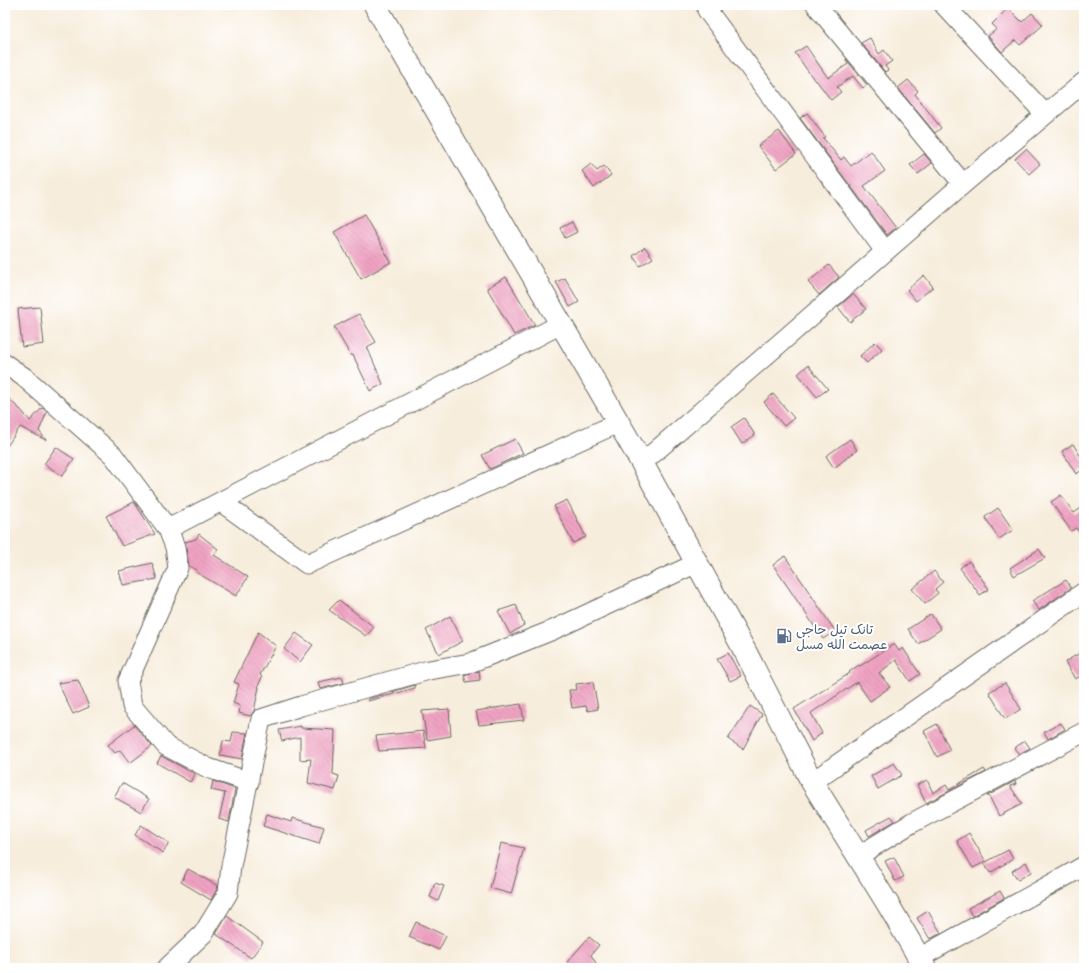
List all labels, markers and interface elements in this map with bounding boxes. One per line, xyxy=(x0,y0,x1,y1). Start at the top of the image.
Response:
place label: تانک تیل حاجی عصمت الله مسل xyxy=(796,622,887,654)
fuel station icon: تانک تیل حاجی عصمت الله مسل xyxy=(775,627,793,645)

